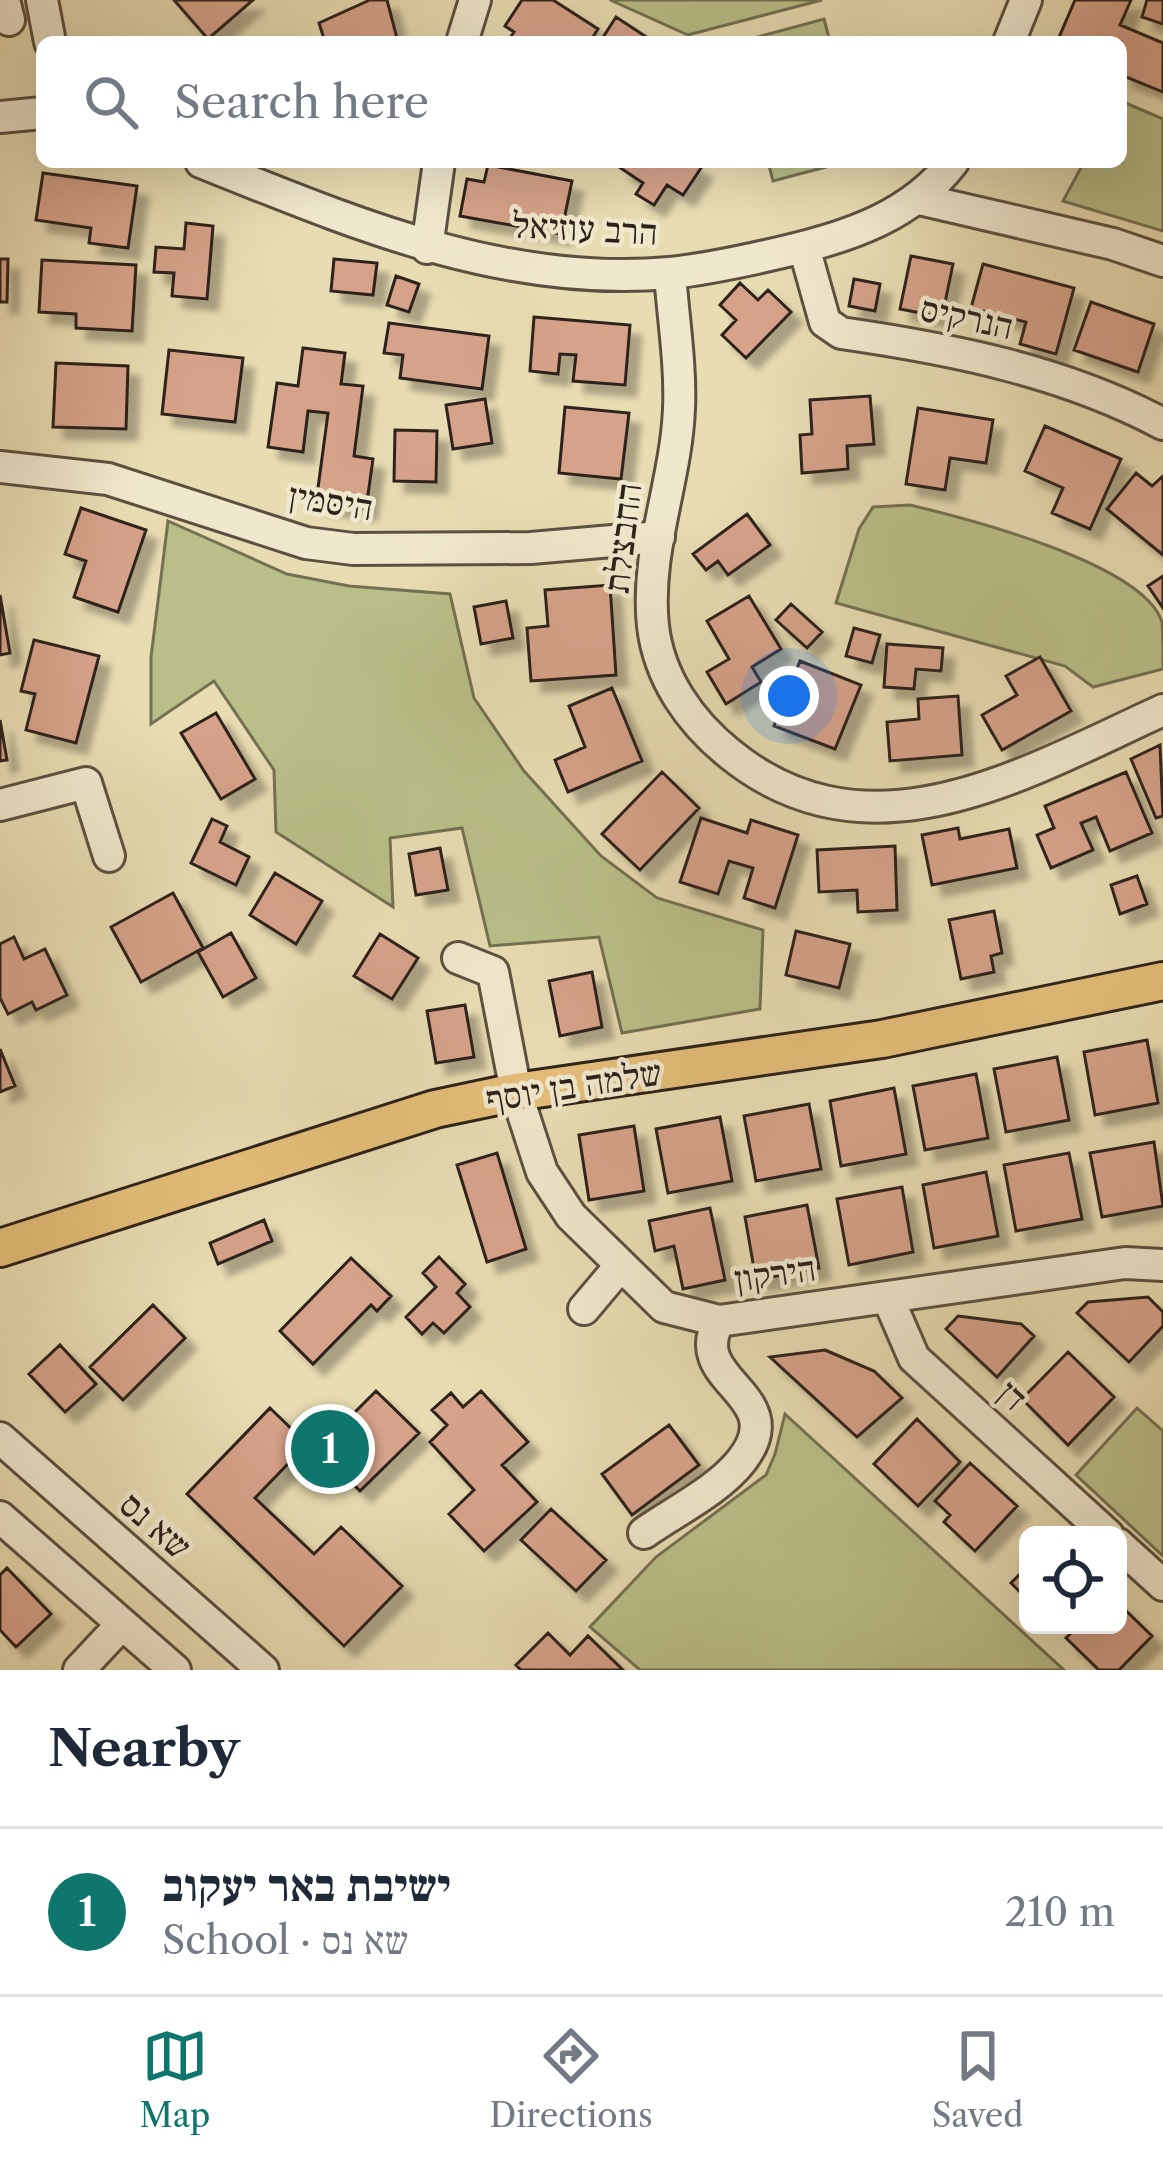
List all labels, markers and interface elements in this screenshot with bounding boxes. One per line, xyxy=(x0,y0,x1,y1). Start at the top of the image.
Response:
search box xyxy=(36,36,1127,168)
icon: search xyxy=(78,69,144,135)
text: Search here xyxy=(174,74,429,130)
street label: הרב עוזיאל xyxy=(511,202,659,254)
street label: הנרקיס xyxy=(917,286,1017,348)
street label: היסמין xyxy=(286,473,376,529)
street label: החבצלת xyxy=(593,480,651,596)
your location xyxy=(759,666,819,726)
street label: שלמה בן יוסף xyxy=(483,1049,665,1121)
street label: הירקון xyxy=(732,1246,818,1300)
street label: דן xyxy=(989,1370,1037,1420)
pin: 1 xyxy=(291,1404,369,1494)
street label: שא נס xyxy=(111,1482,201,1568)
map controls xyxy=(1019,1526,1127,1634)
button: locate xyxy=(1019,1526,1127,1634)
text: Nearby xyxy=(48,1717,240,1779)
text: ישיבת באר יעקוב xyxy=(162,1857,451,1913)
text: 1 xyxy=(78,1888,96,1936)
text: 210 m xyxy=(1005,1888,1115,1936)
text: School · שא נס xyxy=(162,1916,409,1964)
tab: Map xyxy=(140,2023,210,2136)
tab: Directions xyxy=(490,2023,653,2136)
tab: Saved xyxy=(932,2023,1023,2136)

